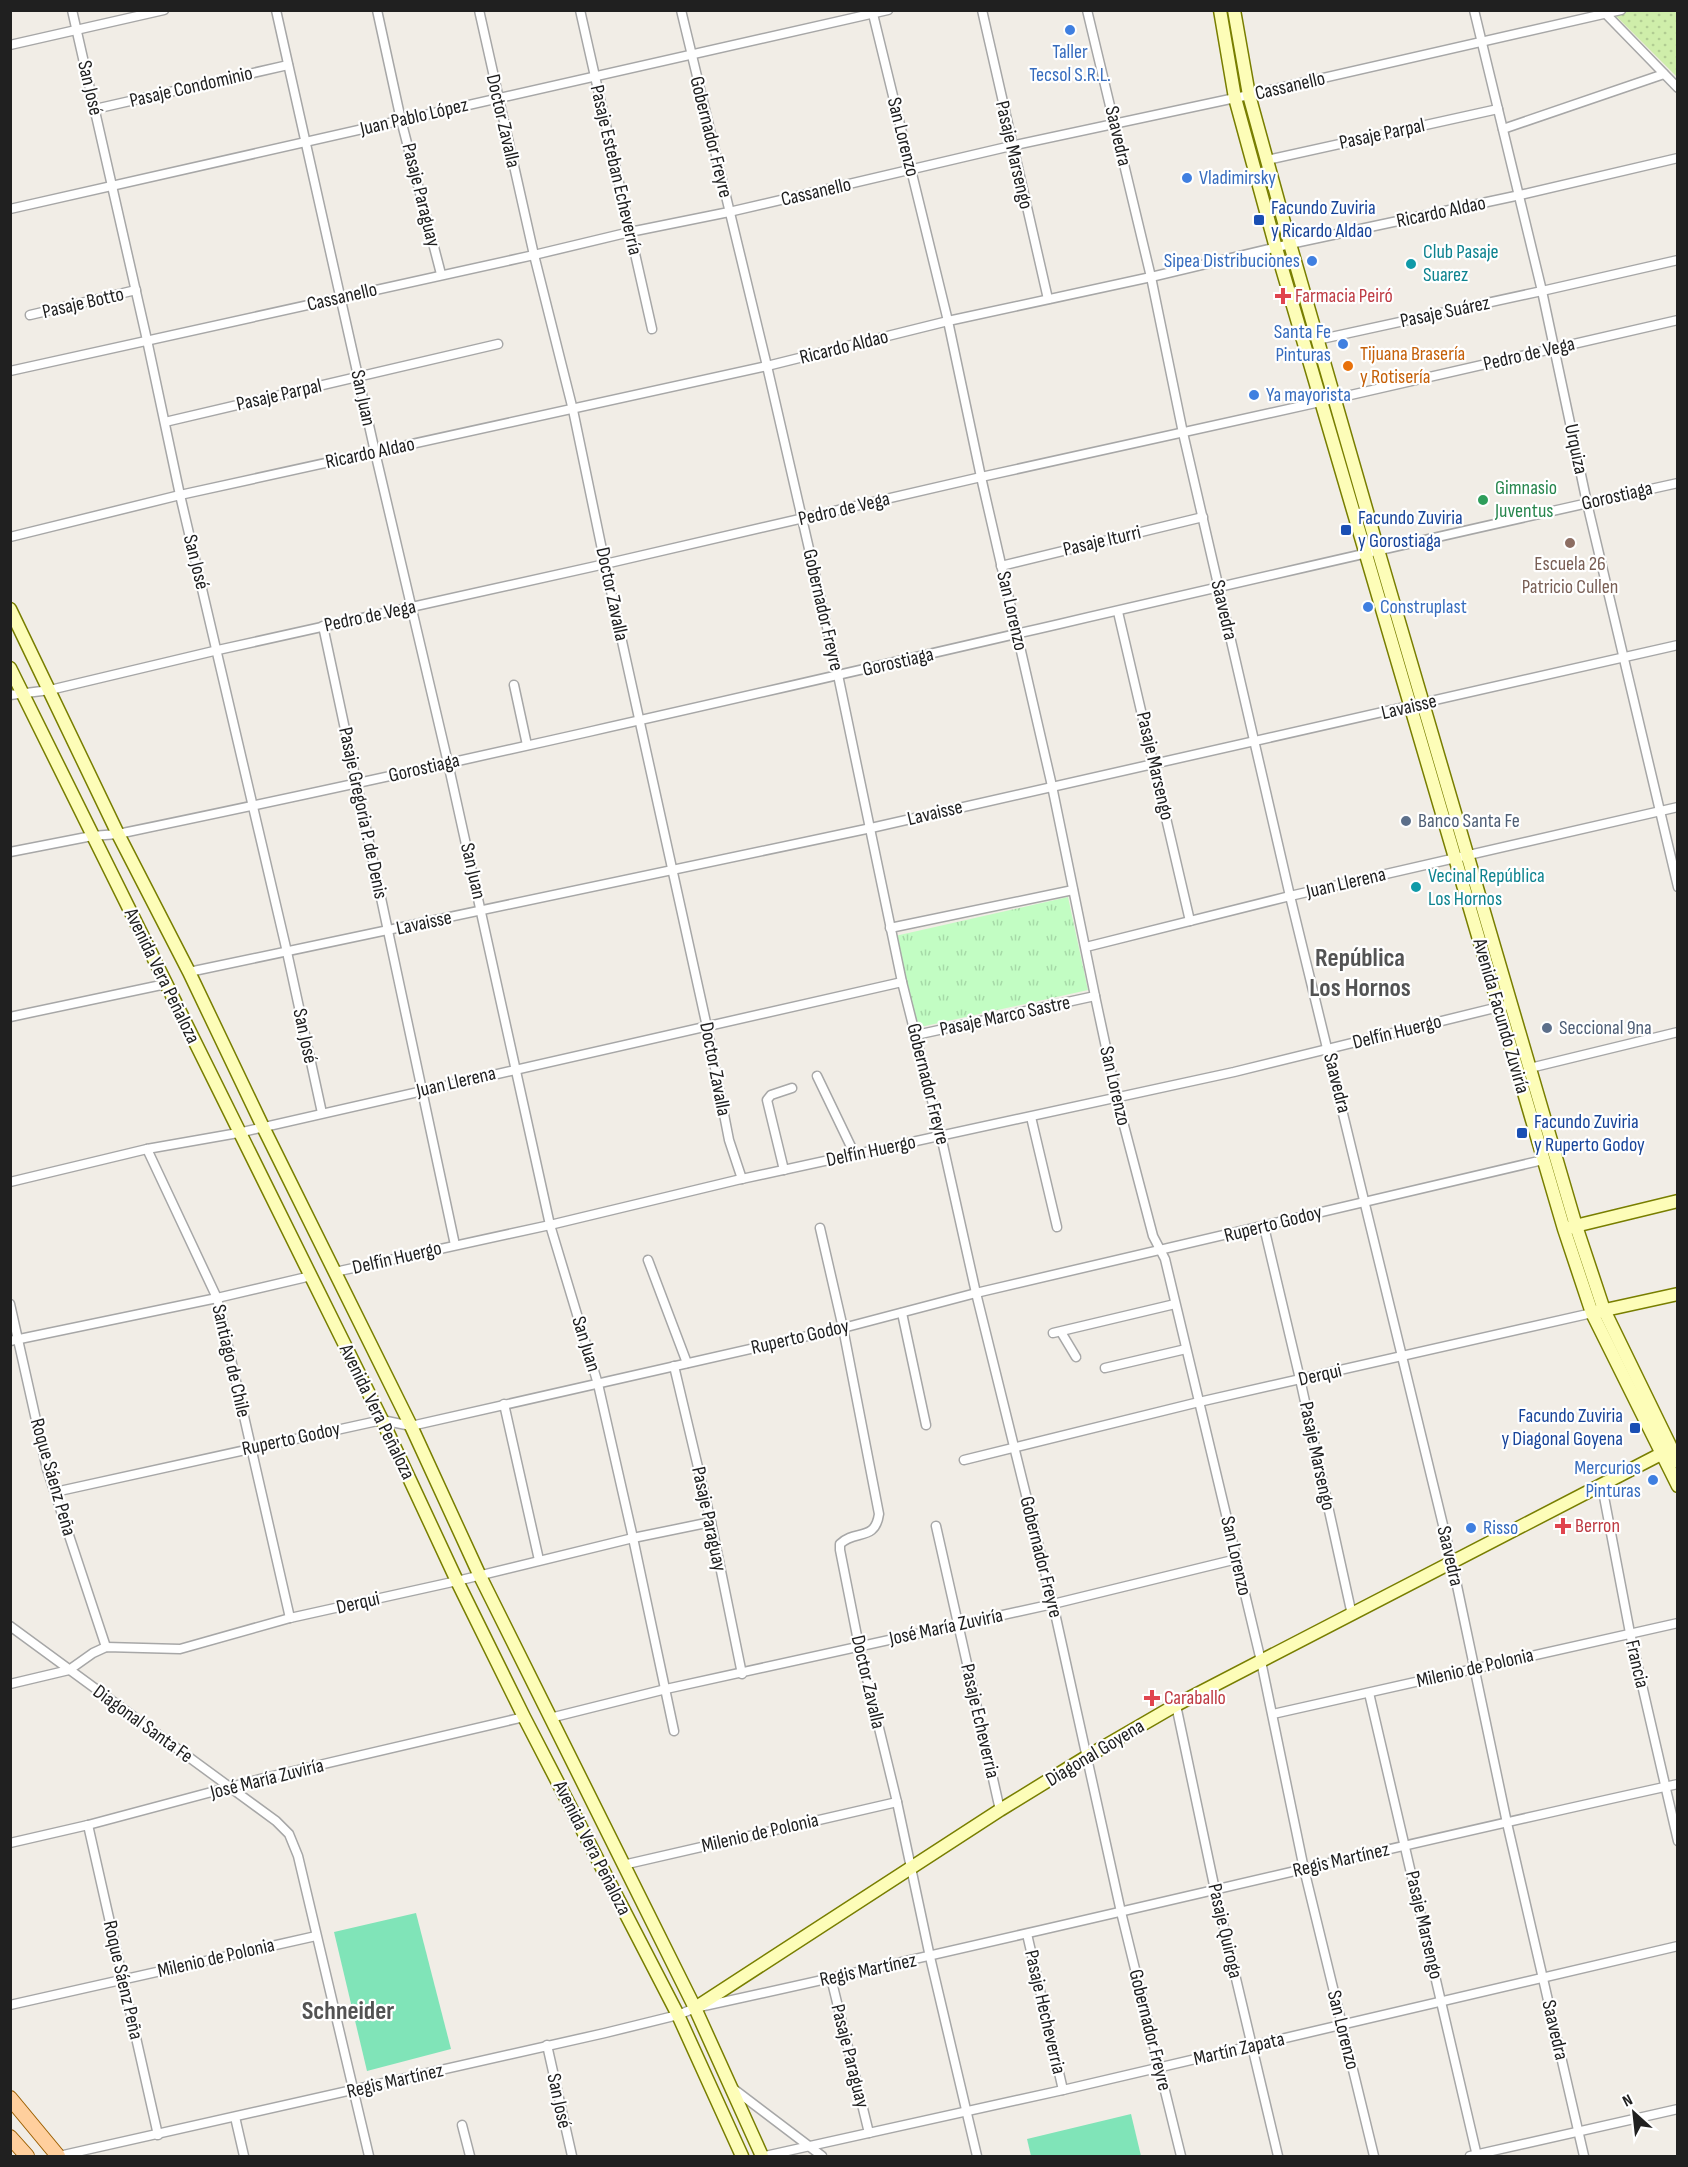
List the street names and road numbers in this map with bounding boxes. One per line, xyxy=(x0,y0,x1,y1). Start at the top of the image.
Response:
street label: San José xyxy=(72,58,108,118)
street label: Pasaje Condominio xyxy=(127,61,255,113)
street label: Cassanello xyxy=(1253,66,1327,106)
street label: Doctor Zavalla xyxy=(481,72,525,170)
street label: Gobernador Freyre xyxy=(684,74,738,200)
street label: Pasaje Esteban Echeverría xyxy=(585,83,647,257)
street label: Juan Pablo López xyxy=(357,93,470,141)
street label: San Lorenzo xyxy=(882,95,924,179)
street label: Pasaje Marsengo xyxy=(990,98,1038,212)
street label: Saavedra xyxy=(1099,104,1137,168)
street label: Pasaje Parpal xyxy=(1337,113,1427,155)
street label: Pasaje Paraguay xyxy=(397,141,446,250)
street label: Cassanello xyxy=(779,172,853,212)
street label: Ricardo Aldao xyxy=(1394,191,1488,233)
street label: Cassanello xyxy=(305,277,379,317)
street label: Pasaje Botto xyxy=(40,282,126,324)
street label: Pasaje Suárez xyxy=(1398,291,1492,333)
street label: Ricardo Aldao xyxy=(797,324,891,370)
street label: Pedro de Vega xyxy=(1481,332,1577,376)
street label: San Juan xyxy=(345,368,381,428)
street label: Pasaje Parpal xyxy=(234,374,324,416)
street label: Urquiza xyxy=(1559,422,1593,476)
street label: Ricardo Aldao xyxy=(323,432,417,474)
street label: Gorostiaga xyxy=(1579,476,1655,516)
street label: Pedro de Vega xyxy=(796,487,892,531)
street label: Pasaje Iturri xyxy=(1061,520,1143,562)
street label: San José xyxy=(178,532,214,592)
street label: Doctor Zavalla xyxy=(590,545,634,643)
street label: Gobernador Freyre xyxy=(797,547,849,673)
street label: San Lorenzo xyxy=(991,569,1033,653)
street label: Saavedra xyxy=(1205,578,1243,642)
street label: Pedro de Vega xyxy=(322,595,418,637)
street label: Gorostiaga xyxy=(860,642,936,682)
street label: Lavaisse xyxy=(1379,689,1439,725)
street label: Pasaje Marsengo xyxy=(1131,709,1179,823)
street label: Pasaje Gregoria P. de Denis xyxy=(333,725,393,901)
street label: Gorostiaga xyxy=(386,748,462,788)
street label: Lavaisse xyxy=(905,795,965,831)
street label: San Juan xyxy=(455,841,491,901)
street label: Juan Llerena xyxy=(1303,862,1388,904)
street label: Avenida Vera Peñaloza xyxy=(118,903,205,1048)
street label: Lavaisse xyxy=(394,905,454,941)
street label: Avenida Facundo Zuviría xyxy=(1467,935,1535,1096)
street label: Pasaje Marco Sastre xyxy=(938,990,1072,1042)
street label: San José xyxy=(287,1006,323,1066)
street label: Delfín Huergo xyxy=(1350,1009,1444,1055)
street label: Doctor Zavalla xyxy=(694,1020,736,1118)
street label: Gobernador Freyre xyxy=(901,1021,955,1147)
street label: San Lorenzo xyxy=(1094,1044,1136,1128)
street label: Saavedra xyxy=(1318,1051,1356,1115)
street label: Juan Llerena xyxy=(413,1061,498,1103)
street label: Delfín Huergo xyxy=(824,1130,918,1172)
street label: Ruperto Godoy xyxy=(1222,1200,1325,1248)
street label: Delfín Huergo xyxy=(350,1236,444,1280)
street label: Santiago de Chile xyxy=(206,1302,256,1420)
street label: San Juan xyxy=(566,1313,606,1375)
street label: Ruperto Godoy xyxy=(749,1314,852,1360)
street label: Avenida Vera Peñaloza xyxy=(333,1339,420,1484)
street label: Derqui xyxy=(1296,1358,1344,1392)
street label: Pasaje Marsengo xyxy=(1294,1399,1340,1513)
street label: Roque Sáenz Peña xyxy=(25,1415,81,1539)
street label: Ruperto Godoy xyxy=(240,1417,343,1461)
street label: Pasaje Paraguay xyxy=(686,1465,732,1574)
street label: Gobernador Freyre xyxy=(1014,1494,1068,1620)
street label: San Lorenzo xyxy=(1215,1514,1257,1598)
street label: Saavedra xyxy=(1431,1524,1469,1588)
street label: Derqui xyxy=(334,1586,382,1620)
street label: José María Zuviría xyxy=(886,1603,1005,1651)
street label: Doctor Zavalla xyxy=(846,1633,890,1731)
street label: Francia xyxy=(1620,1638,1654,1690)
street label: Milenio de Polonia xyxy=(1414,1643,1536,1693)
street label: Pasaje Echeverria xyxy=(955,1661,1005,1781)
street label: Diagonal Santa Fe xyxy=(88,1680,198,1768)
street label: Diagonal Goyena xyxy=(1041,1714,1149,1792)
street label: José María Zuviría xyxy=(207,1753,326,1805)
street label: Avenida Vera Peñaloza xyxy=(547,1776,636,1919)
street label: Milenio de Polonia xyxy=(699,1808,821,1858)
street label: Regis Martínez xyxy=(1290,1837,1392,1883)
street label: Pasaje Marsengo xyxy=(1400,1868,1448,1982)
street label: Pasaje Quiroga xyxy=(1202,1881,1248,1981)
street label: Roque Sáenz Peña xyxy=(98,1918,148,2042)
street label: Milenio de Polonia xyxy=(155,1933,277,1983)
street label: Regis Martínez xyxy=(817,1948,919,1992)
street label: Pasaje Hecheverria xyxy=(1019,1948,1071,2076)
street label: Gobernador Freyre xyxy=(1123,1967,1177,2093)
street label: San Lorenzo xyxy=(1322,1988,1364,2072)
street label: Saavedra xyxy=(1536,1998,1574,2062)
street label: Pasaje Paraguay xyxy=(826,2002,875,2111)
street label: Martín Zapata xyxy=(1191,2027,1287,2071)
street label: Regis Martínez xyxy=(344,2058,446,2104)
street label: San José xyxy=(541,2071,577,2131)

